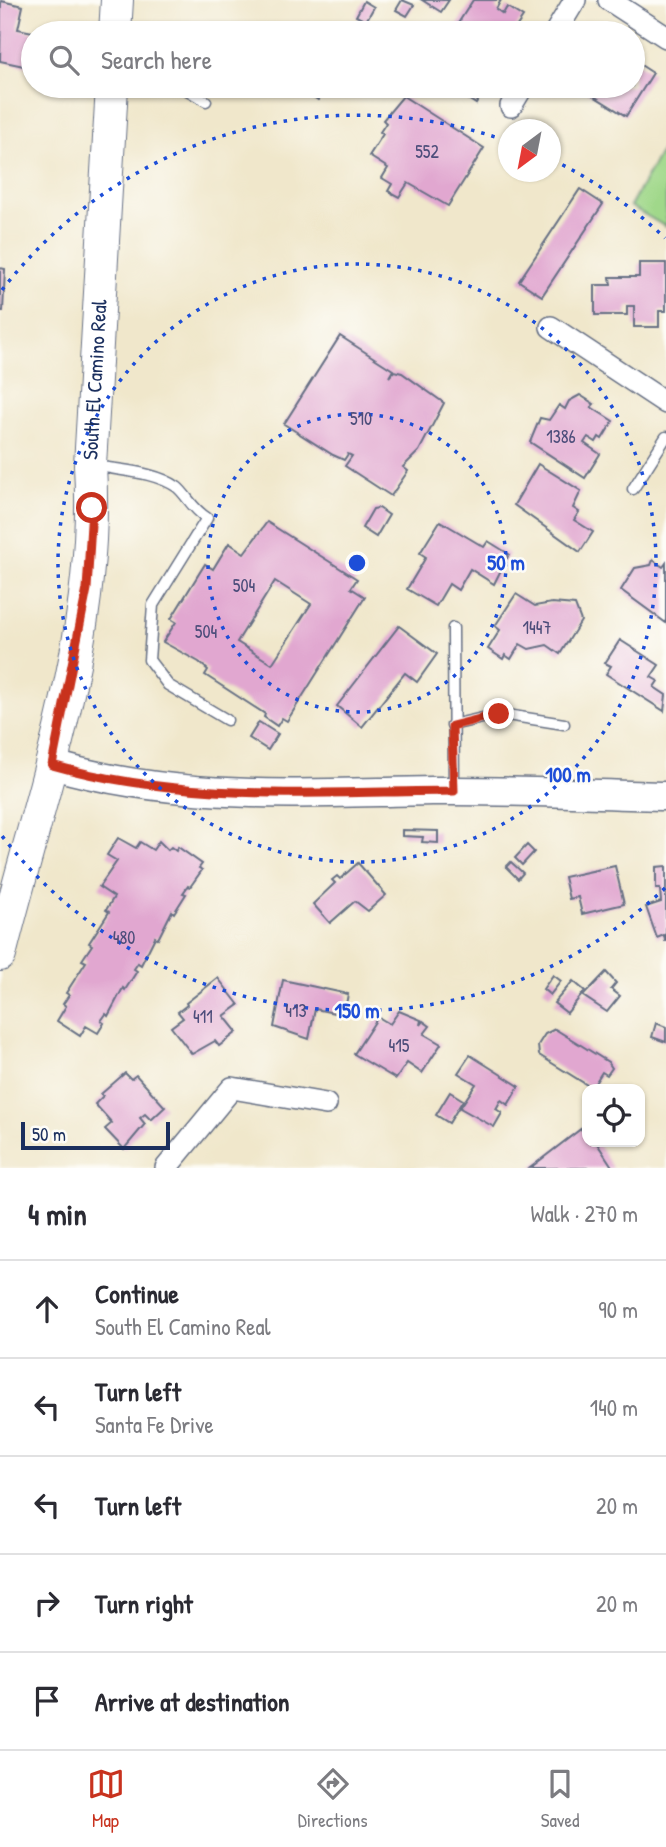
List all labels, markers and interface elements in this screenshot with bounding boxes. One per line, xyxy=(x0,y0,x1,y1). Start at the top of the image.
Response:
search box xyxy=(21,21,645,98)
icon: search xyxy=(45,41,83,79)
text: Search here xyxy=(101,42,212,77)
north arrow xyxy=(498,119,561,182)
house number: 552 xyxy=(415,139,439,164)
street label: South El Camino Real xyxy=(75,298,114,461)
house number: 510 xyxy=(350,406,372,431)
house number: 1386 xyxy=(546,424,576,449)
route start xyxy=(76,492,107,523)
text: 50 m xyxy=(487,548,525,577)
centre of rings xyxy=(345,551,369,575)
house number: 504 xyxy=(233,573,255,598)
house number: 1447 xyxy=(523,615,552,640)
house number: 504 xyxy=(195,619,217,644)
route end xyxy=(483,698,514,729)
text: 100 m xyxy=(545,760,591,789)
house number: 480 xyxy=(113,925,135,950)
text: 150 m xyxy=(334,996,380,1025)
house number: 413 xyxy=(285,998,307,1023)
house number: 411 xyxy=(193,1004,213,1029)
house number: 415 xyxy=(389,1033,410,1058)
map controls xyxy=(582,1084,645,1147)
button: locate xyxy=(582,1084,645,1147)
scale bar xyxy=(21,1119,170,1151)
text: 50 m xyxy=(32,1121,66,1147)
text: 4 min xyxy=(28,1194,87,1234)
text: Walk · 270 m xyxy=(531,1198,638,1229)
text: Continue xyxy=(95,1276,179,1311)
icon: ahead xyxy=(28,1290,66,1328)
text: 90 m xyxy=(598,1294,638,1325)
text: South El Camino Real xyxy=(95,1311,271,1342)
text: Turn left xyxy=(95,1374,181,1409)
icon: left xyxy=(28,1388,66,1426)
text: 140 m xyxy=(590,1392,638,1423)
text: Santa Fe Drive xyxy=(95,1409,214,1440)
icon: left xyxy=(28,1486,66,1524)
text: Turn left xyxy=(95,1488,181,1523)
text: 20 m xyxy=(596,1490,638,1521)
icon: right xyxy=(28,1584,66,1622)
text: Turn right xyxy=(95,1586,193,1621)
text: 20 m xyxy=(596,1588,638,1619)
icon: arrive xyxy=(28,1682,66,1720)
text: Arrive at destination xyxy=(95,1684,290,1719)
tab: Map xyxy=(87,1765,125,1833)
tab: Directions xyxy=(298,1765,368,1833)
tab: Saved xyxy=(541,1765,579,1833)

